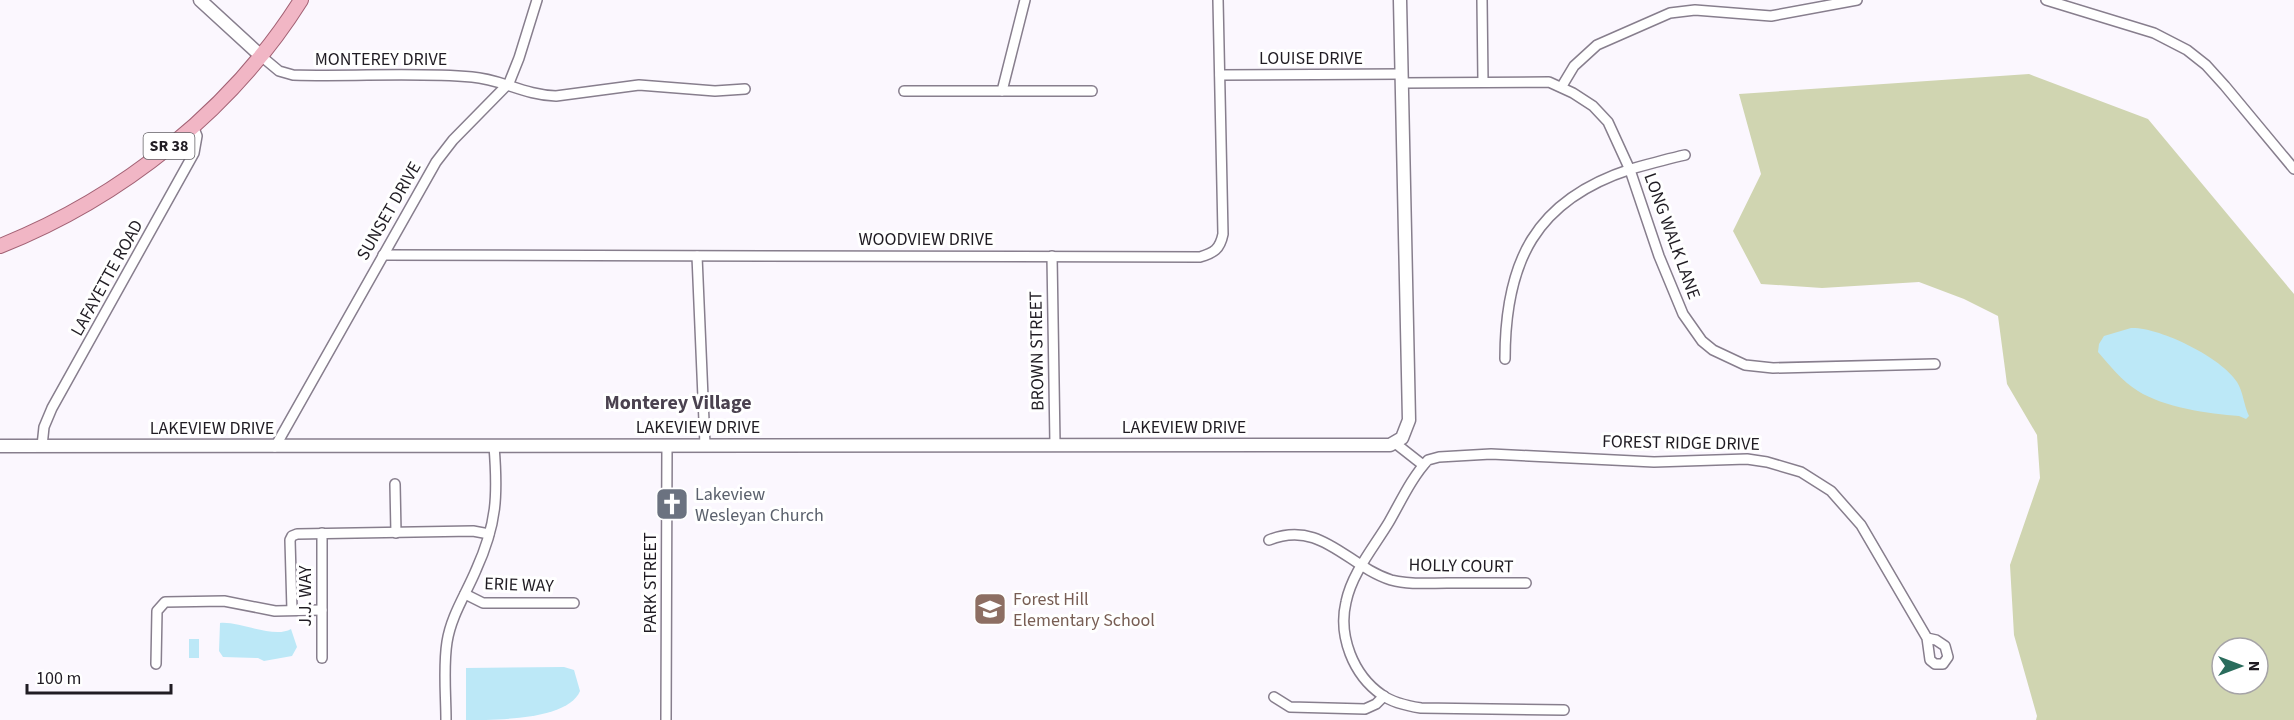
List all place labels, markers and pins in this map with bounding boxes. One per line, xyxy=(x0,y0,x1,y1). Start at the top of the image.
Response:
place label: Lakeview Wesleyan Church xyxy=(695,482,824,528)
church icon: Lakeview Wesleyan Church xyxy=(654,486,690,522)
place label: Forest Hill Elementary School xyxy=(1013,587,1155,633)
school or university icon: Forest Hill Elementary School xyxy=(972,591,1008,627)

